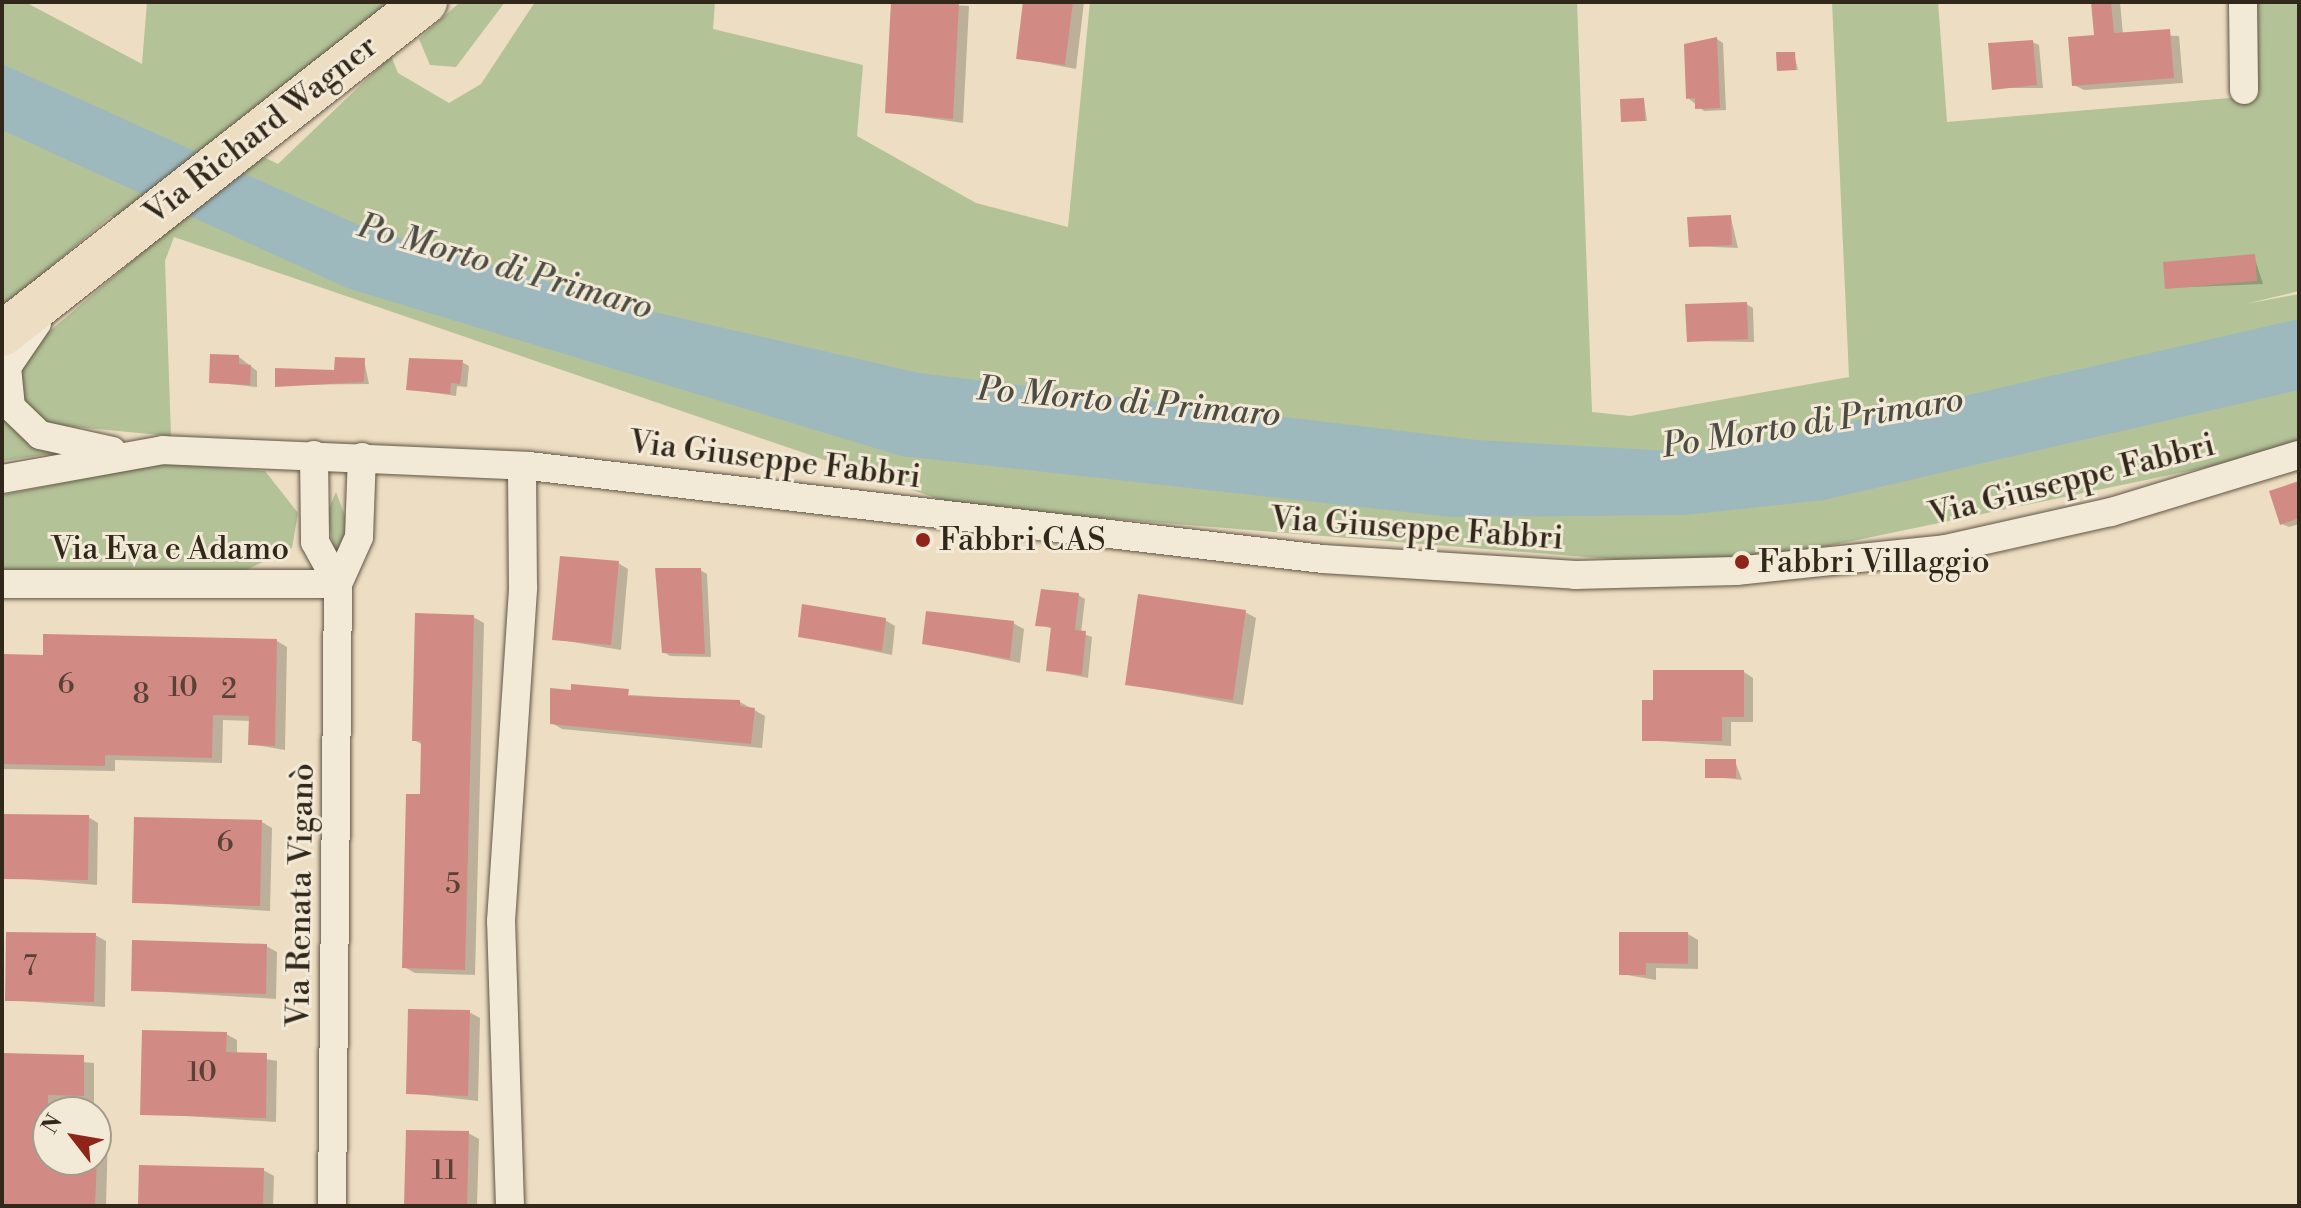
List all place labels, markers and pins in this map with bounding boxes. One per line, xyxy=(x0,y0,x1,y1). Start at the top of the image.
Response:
place label: Fabbri CAS xyxy=(939,521,1105,559)
marker: Fabbri CAS xyxy=(914,531,932,549)
place label: Fabbri Villaggio xyxy=(1758,543,1990,581)
marker: Fabbri Villaggio xyxy=(1733,553,1751,571)

